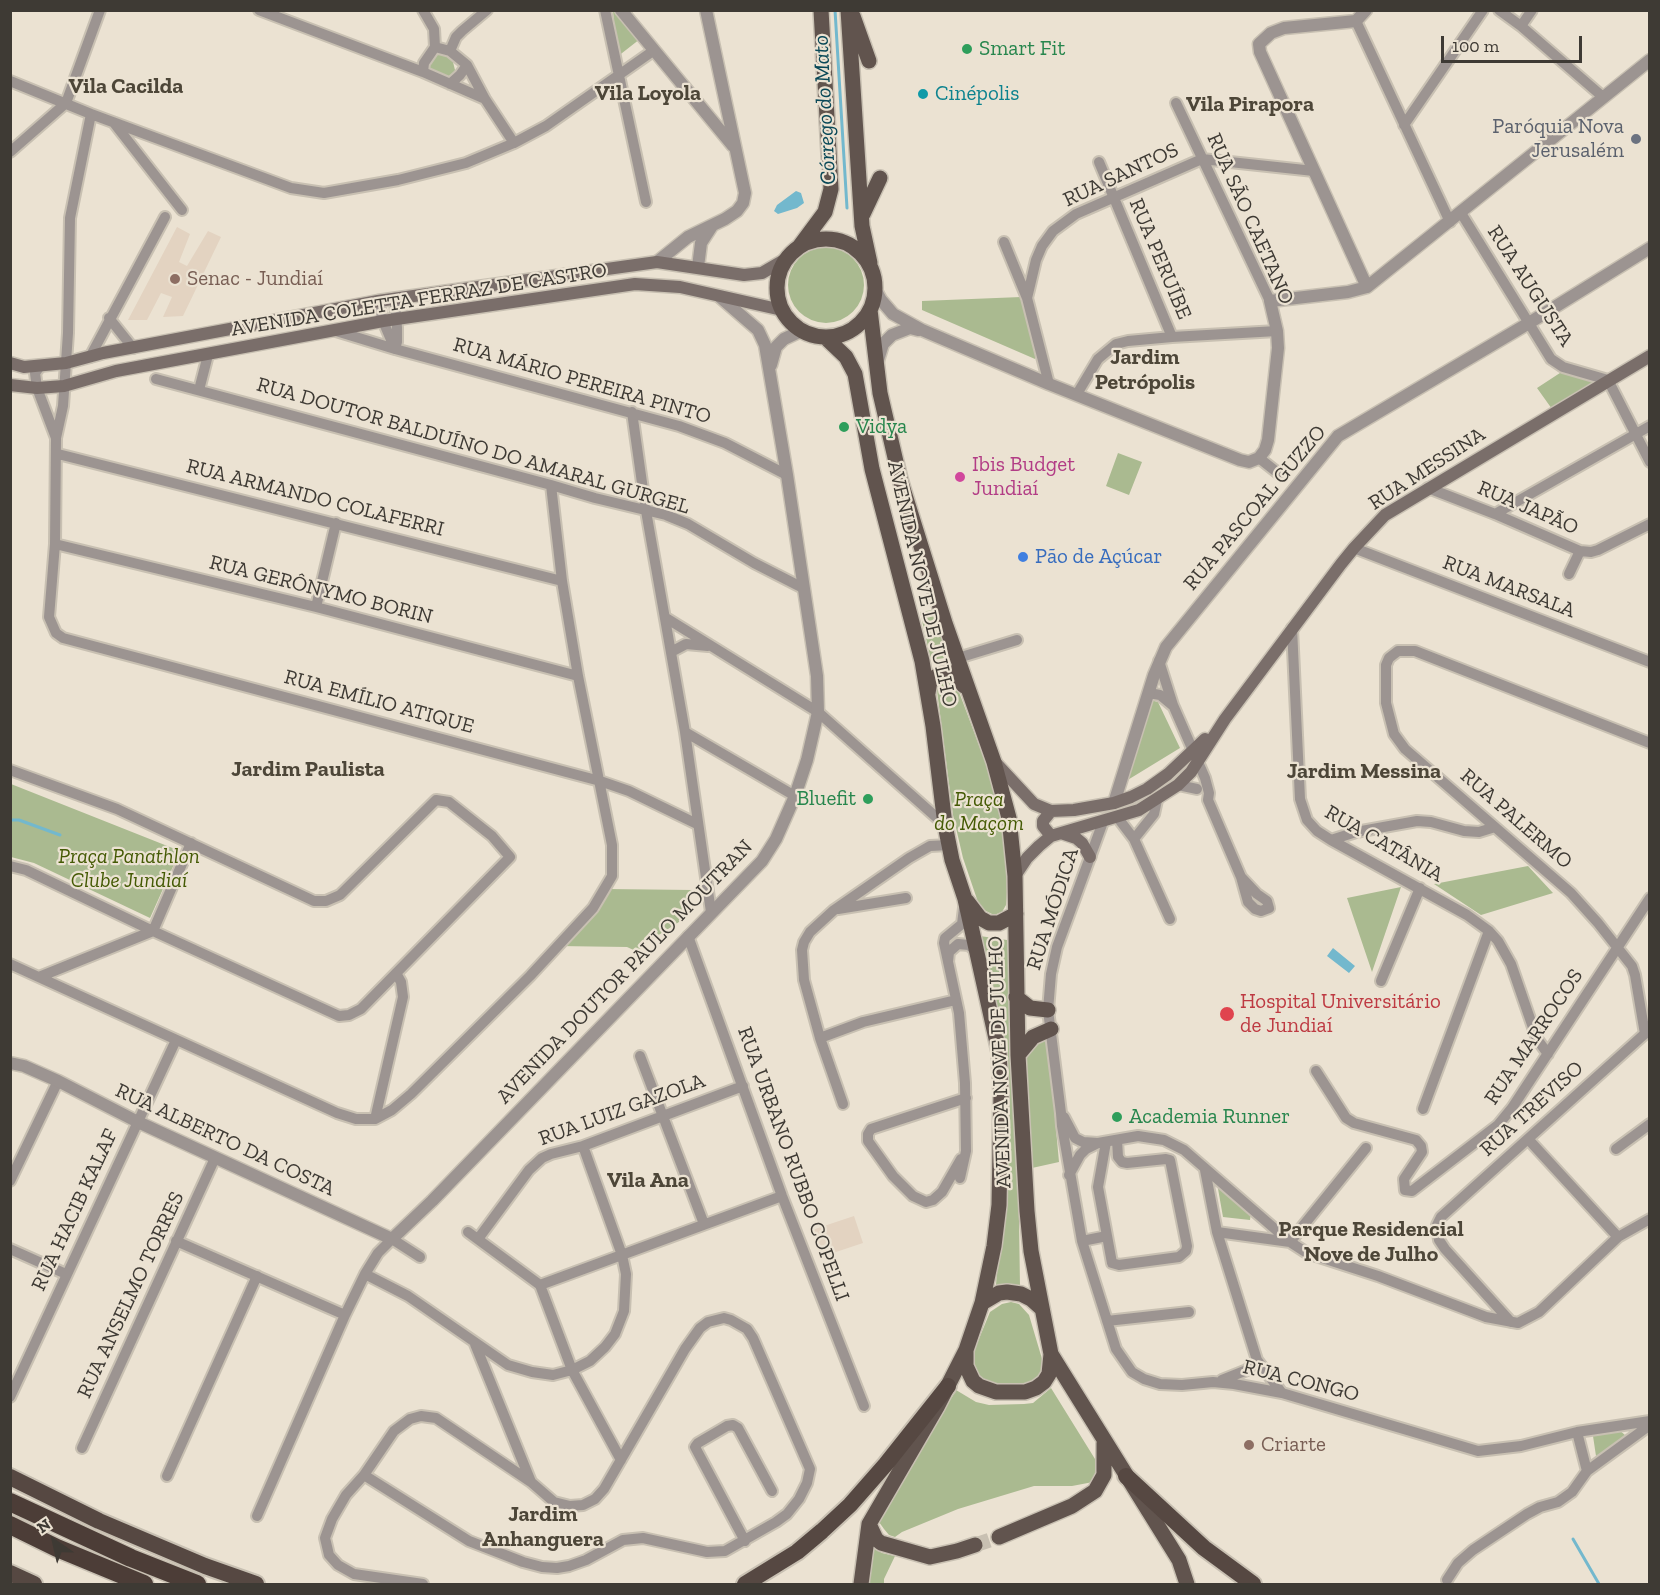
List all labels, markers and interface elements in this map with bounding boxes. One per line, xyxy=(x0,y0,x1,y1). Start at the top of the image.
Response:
scale bar xyxy=(1444,24,1585,62)
water label: Córrego do Mato xyxy=(808,34,842,186)
text: 100 m xyxy=(1452,35,1499,57)
place label: Smart Fit xyxy=(979,36,1065,62)
marker: Smart Fit xyxy=(960,42,974,56)
district label: Vila Cacilda xyxy=(69,74,183,100)
district label: Vila Loyola xyxy=(595,81,701,107)
place label: Cinépolis xyxy=(935,81,1019,107)
marker: Cinépolis xyxy=(916,87,930,101)
district label: Vila Pirapora xyxy=(1186,92,1314,118)
place label: Paróquia Nova Jerusalém xyxy=(1492,114,1624,164)
street label: RUA SÃO CAETANO xyxy=(1201,130,1299,308)
marker: Paróquia Nova Jerusalém xyxy=(1629,132,1643,146)
street label: RUA SANTOS xyxy=(1059,137,1183,213)
street label: RUA PERUÍBE xyxy=(1123,195,1197,323)
street label: RUA AUGUSTA xyxy=(1482,221,1578,351)
street label: AVENIDA COLETTA FERRAZ DE CASTRO xyxy=(229,258,609,342)
place label: Senac - Jundiaí xyxy=(187,266,323,292)
marker: Senac - Jundiaí xyxy=(168,272,182,286)
street label: RUA MÁRIO PEREIRA PINTO xyxy=(450,332,714,430)
district label: Jardim Petrópolis xyxy=(1095,345,1195,396)
street label: RUA DOUTOR BALDUÍNO DO AMARAL GURGEL xyxy=(254,372,692,520)
place label: Vidya xyxy=(856,414,907,440)
marker: Vidya xyxy=(837,420,851,434)
street label: RUA PASCOAL GUZZO xyxy=(1178,420,1332,596)
street label: RUA MESSINA xyxy=(1364,422,1490,516)
place label: Ibis Budget Jundiaí xyxy=(972,452,1075,502)
street label: RUA ARMANDO COLAFERRI xyxy=(184,454,446,542)
street label: AVENIDA NOVE DE JULHO xyxy=(881,458,963,710)
marker: Ibis Budget Jundiaí xyxy=(953,470,967,484)
street label: RUA JAPÃO xyxy=(1474,475,1582,541)
place label: Pão de Açúcar xyxy=(1035,544,1162,570)
street label: RUA GERÔNYMO BORIN xyxy=(207,550,435,630)
marker: Pão de Açúcar xyxy=(1016,550,1030,564)
street label: RUA MARSALA xyxy=(1439,550,1579,624)
street label: RUA EMÍLIO ATIQUE xyxy=(281,665,477,739)
district label: Jardim Paulista xyxy=(231,757,385,783)
district label: Jardim Messina xyxy=(1287,759,1441,785)
street label: RUA PALERMO xyxy=(1455,764,1577,874)
place label: Bluefit xyxy=(796,786,856,812)
park label: Praça do Maçom xyxy=(934,787,1024,837)
marker: Bluefit xyxy=(861,792,875,806)
street label: RUA CATÂNIA xyxy=(1320,800,1448,888)
street label: AVENIDA DOUTOR PAULO MOUTRAN xyxy=(492,835,758,1109)
park label: Praça Panathlon Clube Jundiaí xyxy=(58,844,200,894)
street label: RUA MÓDICA xyxy=(1021,845,1085,973)
street label: AVENIDA NOVE DE JULHO xyxy=(983,935,1017,1189)
street label: RUA MARROCOS xyxy=(1479,964,1589,1110)
place label: Hospital Universitário de Jundiaí xyxy=(1240,989,1441,1039)
marker: Hospital Universitário de Jundiaí xyxy=(1218,1005,1236,1023)
street label: RUA URBANO RUBBO COPELLI xyxy=(732,1023,854,1305)
street label: RUA TREVISO xyxy=(1475,1056,1589,1162)
street label: RUA LUIZ GAZOLA xyxy=(535,1068,709,1152)
street label: RUA ALBERTO DA COSTA xyxy=(111,1078,339,1202)
place label: Academia Runner xyxy=(1129,1104,1290,1130)
marker: Academia Runner xyxy=(1110,1110,1124,1124)
street label: RUA HACIB KALAF xyxy=(26,1125,124,1295)
district label: Vila Ana xyxy=(607,1168,689,1194)
street label: RUA ANSELMO TORRES xyxy=(72,1188,190,1402)
district label: Parque Residencial Nove de Julho xyxy=(1278,1217,1464,1268)
street label: RUA CONGO xyxy=(1240,1354,1362,1408)
place label: Criarte xyxy=(1261,1432,1326,1458)
marker: Criarte xyxy=(1242,1438,1256,1452)
district label: Jardim Anhanguera xyxy=(482,1502,604,1554)
north arrow xyxy=(24,1511,84,1571)
text: N xyxy=(33,1514,54,1537)

